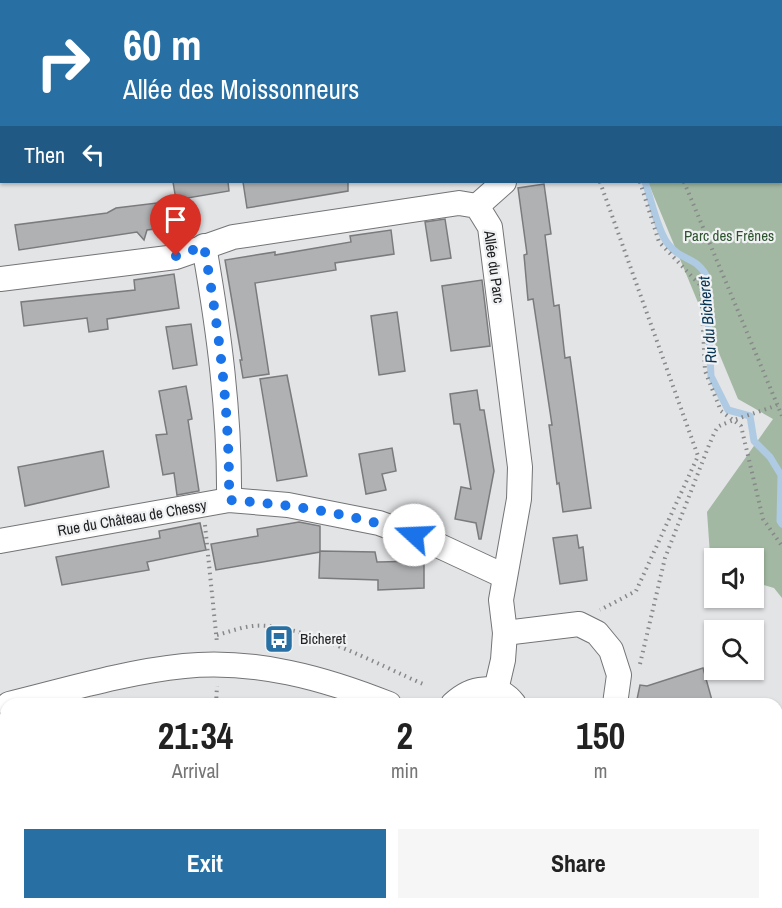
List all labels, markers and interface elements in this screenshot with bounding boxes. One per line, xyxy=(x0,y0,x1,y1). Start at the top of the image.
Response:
text: 60 m xyxy=(123,17,202,73)
icon: right xyxy=(24,24,102,102)
text: Allée des Moissonneurs xyxy=(123,71,359,107)
icon: left xyxy=(77,138,110,171)
text: Then xyxy=(24,140,65,170)
pin xyxy=(150,194,201,256)
icon: arrive xyxy=(159,203,192,236)
park label: Parc des Frênes xyxy=(684,225,774,246)
street label: Allée du Parc xyxy=(479,228,510,305)
water label: Ru du Bicheret xyxy=(692,275,722,365)
street label: Rue du Château de Chessy xyxy=(56,494,209,541)
position arrow xyxy=(382,503,446,567)
map controls xyxy=(704,548,764,680)
button: sound xyxy=(704,548,764,608)
button: search xyxy=(704,620,764,680)
bus stop icon: Bicheret xyxy=(263,623,295,655)
place label: Bicheret xyxy=(300,628,346,649)
text: 21:34 xyxy=(158,712,233,760)
text: 2 xyxy=(396,712,413,760)
text: 150 xyxy=(576,712,625,760)
text: Arrival xyxy=(172,757,219,784)
text: min xyxy=(391,757,418,784)
text: m xyxy=(594,757,607,784)
button: Exit xyxy=(24,829,386,898)
button: Share xyxy=(398,829,759,898)

